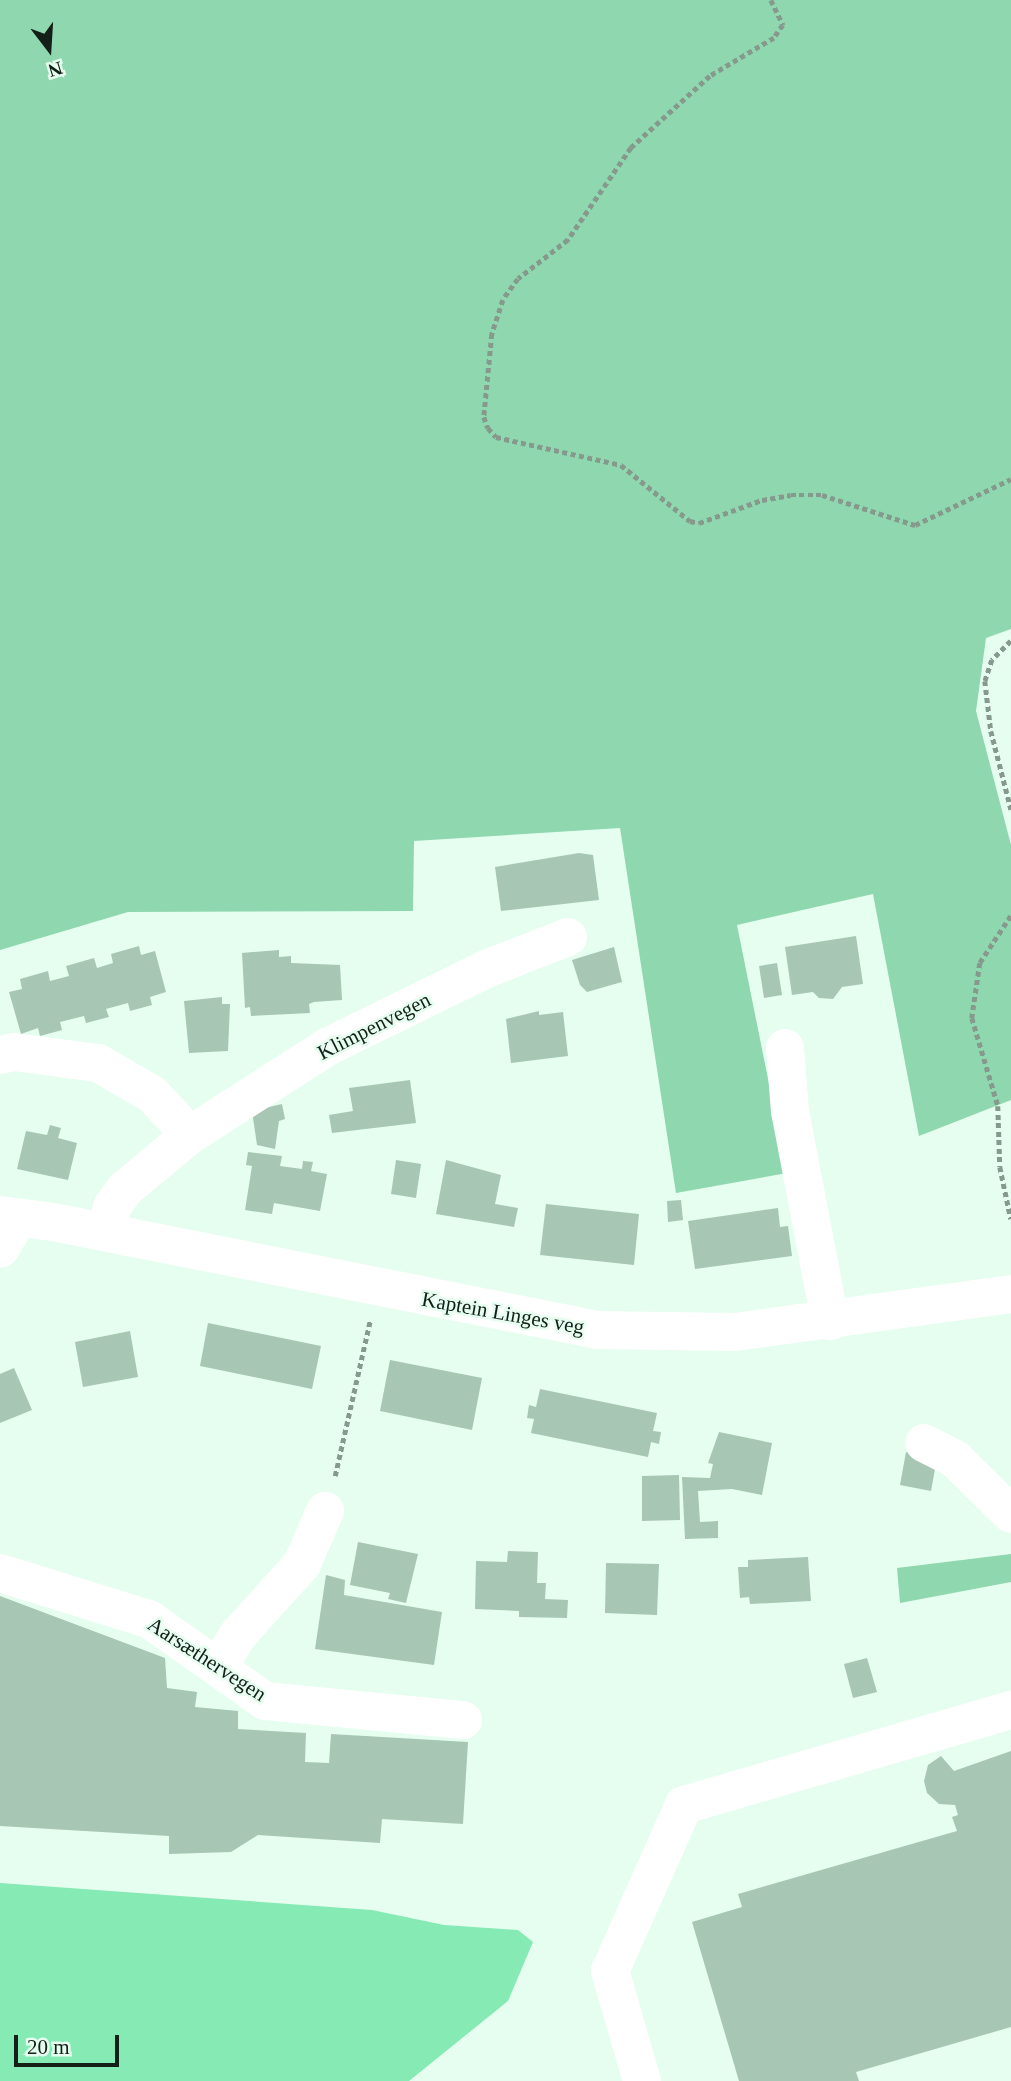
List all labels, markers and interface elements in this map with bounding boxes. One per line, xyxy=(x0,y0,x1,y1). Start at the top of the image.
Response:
north arrow xyxy=(14,14,84,84)
text: N xyxy=(46,58,65,82)
street label: Klimpenvegen xyxy=(313,987,435,1065)
street label: Kaptein Linges veg xyxy=(420,1286,586,1340)
street label: Aarsæthervegen xyxy=(143,1611,271,1707)
scale bar xyxy=(18,2022,122,2066)
text: 20 m xyxy=(27,2035,70,2059)

